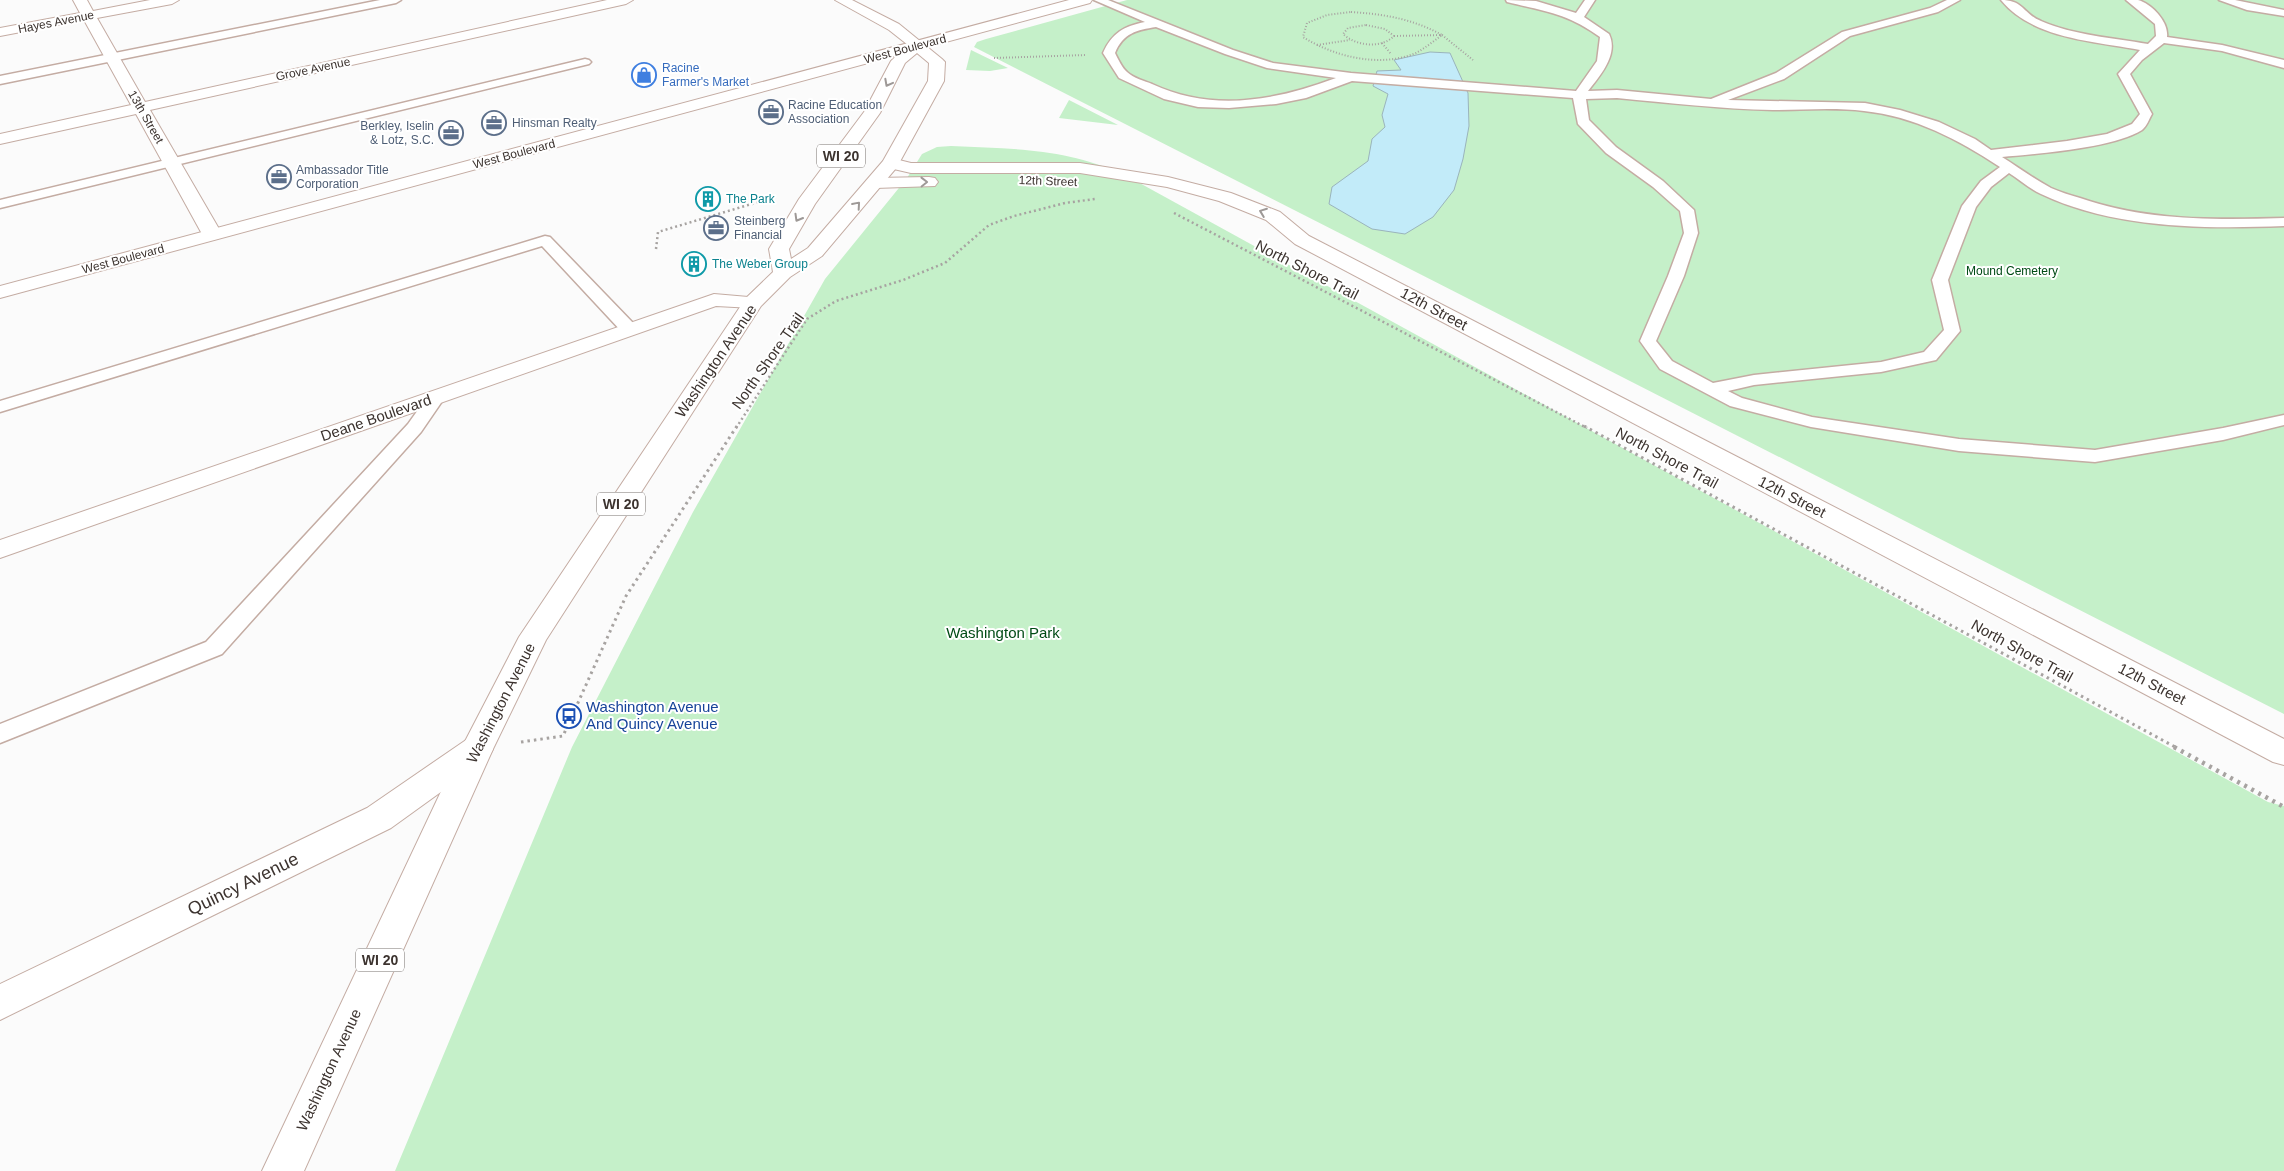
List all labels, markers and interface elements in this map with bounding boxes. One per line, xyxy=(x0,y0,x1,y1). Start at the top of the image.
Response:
street label: Hayes Avenue xyxy=(17,8,96,36)
street label: West Boulevard xyxy=(862,31,948,67)
street label: Grove Avenue xyxy=(274,54,352,84)
place label: Racine Farmer's Market xyxy=(662,61,750,89)
shop icon: Racine Farmer's Market xyxy=(631,62,657,88)
one-way arrow xyxy=(884,78,894,87)
street label: 13th Street xyxy=(125,88,167,146)
place label: Racine Education Association xyxy=(788,98,882,126)
office icon: Racine Education Association xyxy=(758,99,784,125)
office icon: Hinsman Realty xyxy=(481,110,507,136)
place label: Hinsman Realty xyxy=(512,116,597,130)
place label: Berkley, Iselin & Lotz, S.C. xyxy=(360,119,434,147)
office icon: Berkley, Iselin & Lotz, S.C. xyxy=(438,120,464,146)
street label: West Boulevard xyxy=(471,136,557,172)
road number: WI 20 xyxy=(817,144,865,168)
place label: Ambassador Title Corporation xyxy=(296,163,389,191)
office icon: Ambassador Title Corporation xyxy=(266,164,292,190)
street label: 12th Street xyxy=(1018,173,1078,189)
one-way arrow xyxy=(920,177,928,187)
building icon: The Park xyxy=(695,186,721,212)
place label: The Park xyxy=(726,192,776,206)
one-way arrow xyxy=(851,201,860,210)
one-way arrow xyxy=(1259,207,1268,218)
one-way arrow xyxy=(794,212,804,221)
place label: Steinberg Financial xyxy=(734,214,785,242)
office icon: Steinberg Financial xyxy=(703,215,729,241)
street label: North Shore Trail xyxy=(1253,236,1362,303)
street label: West Boulevard xyxy=(80,241,166,277)
building icon: The Weber Group xyxy=(681,251,707,277)
place label: The Weber Group xyxy=(712,257,808,271)
park label: Mound Cemetery xyxy=(1966,264,2058,278)
street label: 12th Street xyxy=(1398,284,1471,334)
street label: Washington Avenue xyxy=(671,301,760,420)
street label: North Shore Trail xyxy=(728,309,807,412)
street label: Deane Boulevard xyxy=(318,391,433,444)
street label: North Shore Trail xyxy=(1613,423,1721,492)
street label: 12th Street xyxy=(1756,472,1830,521)
road number: WI 20 xyxy=(597,492,645,516)
street label: North Shore Trail xyxy=(1969,616,2076,685)
park label: Washington Park xyxy=(946,624,1060,641)
street label: Washington Avenue xyxy=(463,640,538,766)
street label: 12th Street xyxy=(2116,659,2190,708)
place label: Washington Avenue And Quincy Avenue xyxy=(586,698,719,732)
bus stop icon: Washington Avenue And Quincy Avenue xyxy=(556,703,582,729)
street label: Quincy Avenue xyxy=(184,849,302,919)
road number: WI 20 xyxy=(356,948,404,972)
street label: Washington Avenue xyxy=(293,1006,364,1133)

